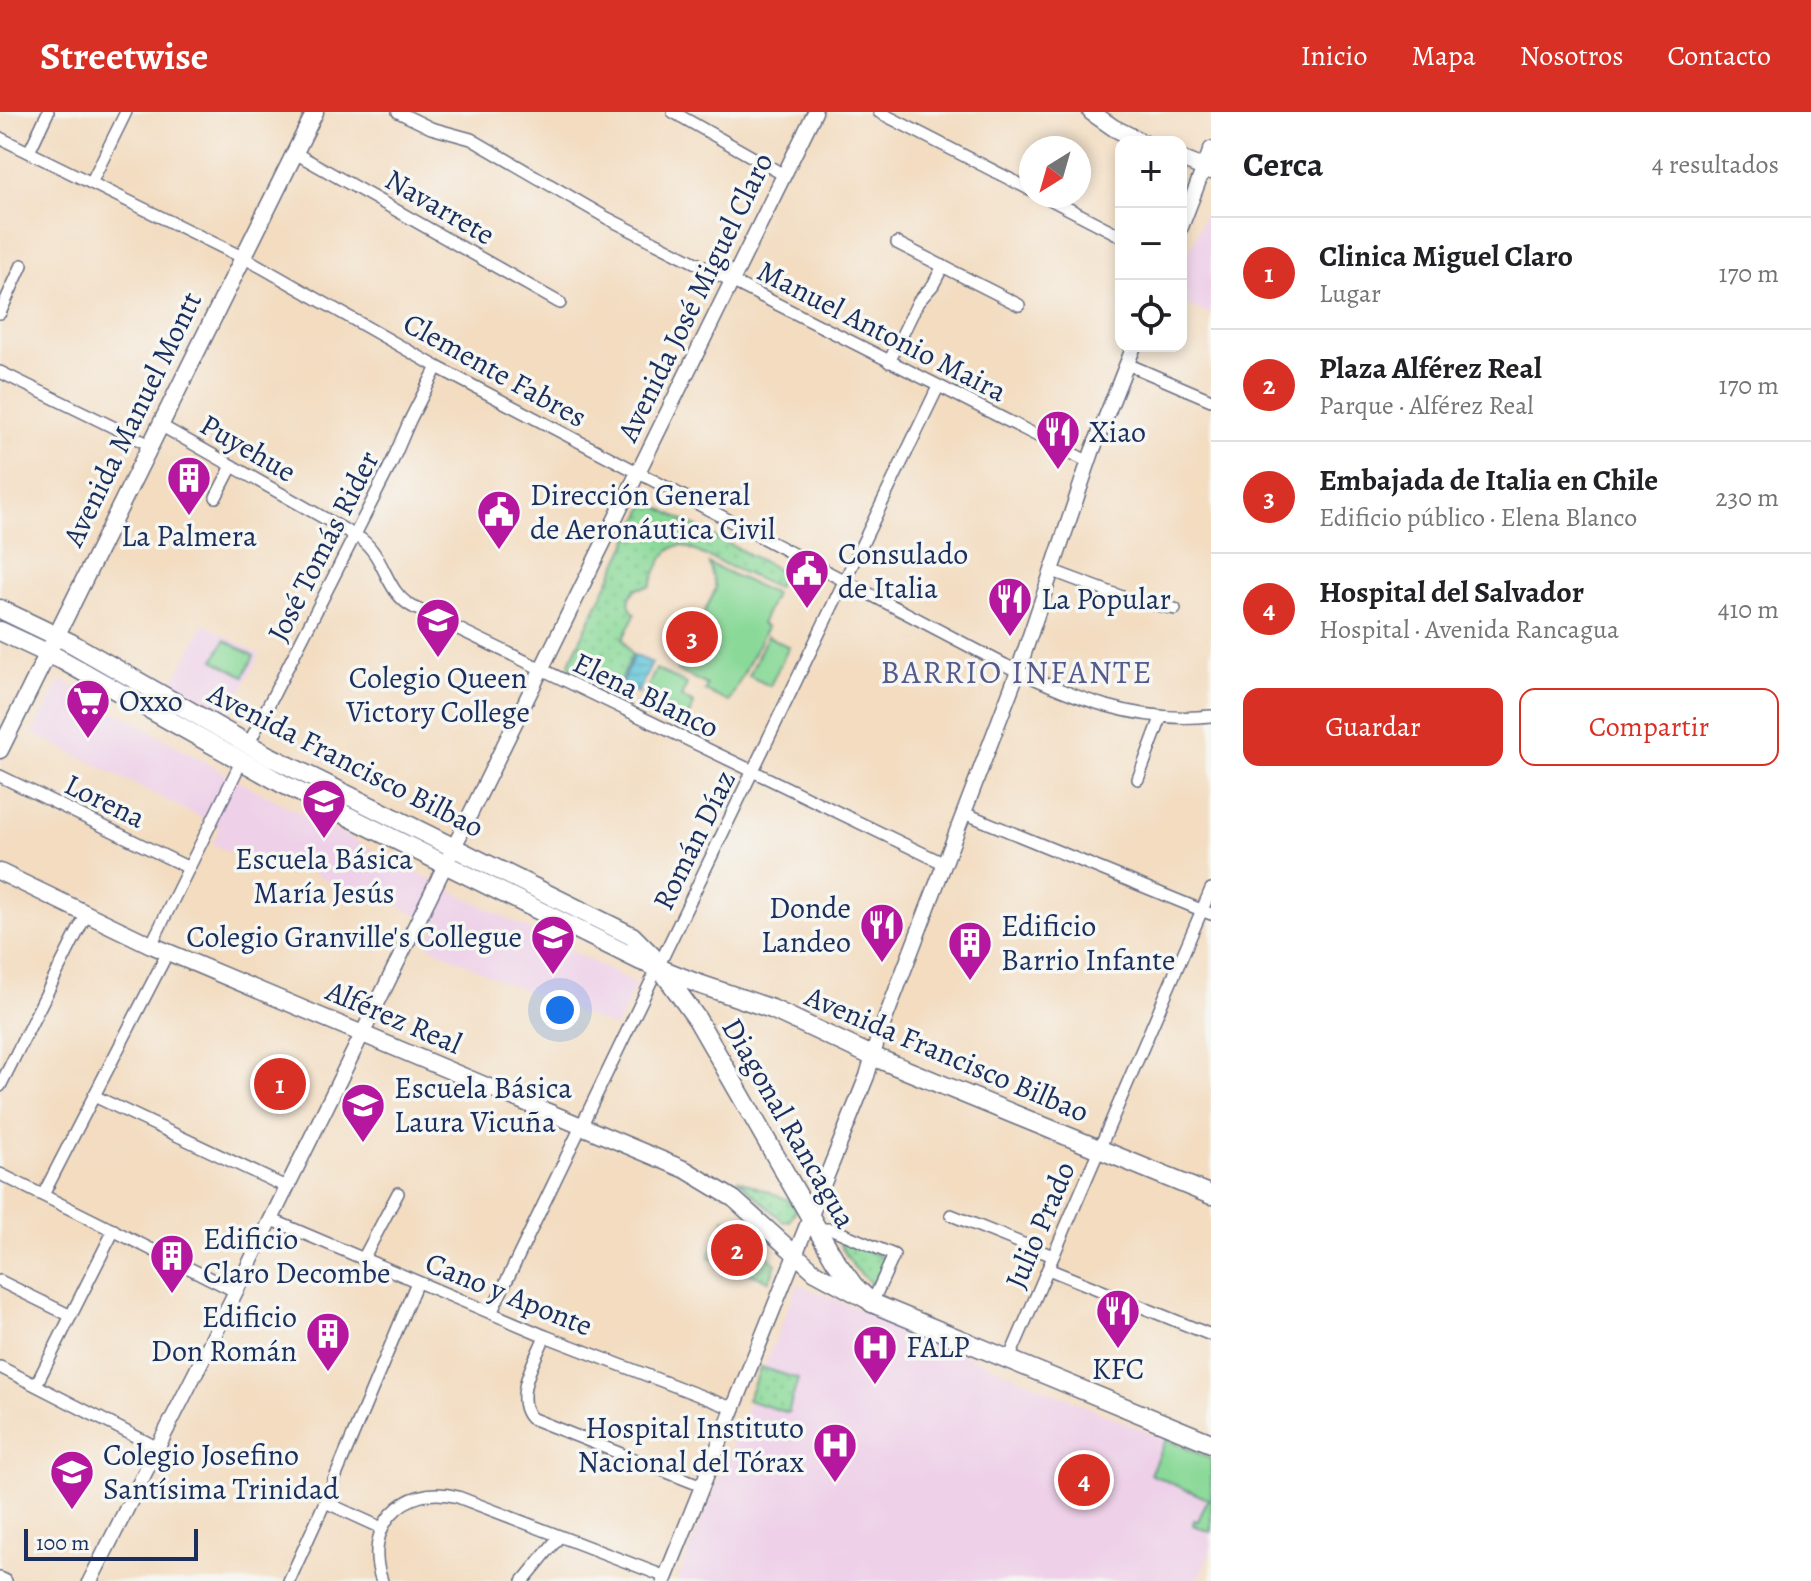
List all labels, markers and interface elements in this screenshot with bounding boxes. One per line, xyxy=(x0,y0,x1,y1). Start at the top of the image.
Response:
text: Streetwise xyxy=(40,30,208,82)
text: Inicio xyxy=(1301,37,1367,75)
text: Mapa xyxy=(1411,37,1476,75)
text: Nosotros xyxy=(1520,37,1623,75)
text: Contacto xyxy=(1667,37,1771,75)
north arrow xyxy=(1019,136,1091,208)
map controls xyxy=(1115,136,1187,352)
button: + xyxy=(1115,136,1187,208)
text: Cerca xyxy=(1243,141,1324,188)
street label: Avenida José Miguel Claro xyxy=(607,146,782,449)
text: 4 resultados xyxy=(1652,147,1779,182)
street label: Navarrete xyxy=(378,160,502,254)
button: − xyxy=(1115,208,1187,280)
text: Clinica Miguel Claro xyxy=(1319,236,1573,276)
street label: Manuel Antonio Maira xyxy=(750,251,1014,411)
text: 1 xyxy=(1264,256,1274,291)
text: 170 m xyxy=(1719,256,1779,291)
text: Lugar xyxy=(1319,276,1381,311)
button: locate xyxy=(1115,280,1187,352)
street label: Avenida Manuel Montt xyxy=(53,285,211,554)
street label: Clemente Fabres xyxy=(396,303,594,437)
text: Plaza Alférez Real xyxy=(1319,348,1542,388)
text: 2 xyxy=(1263,368,1275,403)
text: 170 m xyxy=(1719,368,1779,403)
text: Parque · Alférez Real xyxy=(1319,388,1534,423)
street label: Puyehue xyxy=(193,404,303,492)
restaurant icon: Xiao xyxy=(1034,408,1082,471)
place label: Xiao xyxy=(1089,412,1146,452)
street label: José Tomás Rider xyxy=(258,444,388,648)
building icon: La Palmera xyxy=(165,454,213,517)
text: Embajada de Italia en Chile xyxy=(1319,460,1658,500)
place label: Dirección General de Aeronáutica Civil xyxy=(530,475,775,549)
text: 3 xyxy=(1263,480,1275,515)
text: 230 m xyxy=(1715,480,1779,515)
public building icon: Dirección General de Aeronáutica Civil xyxy=(475,488,523,551)
text: Edificio público · Elena Blanco xyxy=(1319,500,1637,535)
place label: La Palmera xyxy=(121,516,257,556)
place label: Consulado de Italia xyxy=(838,534,968,608)
public building icon: Consulado de Italia xyxy=(783,547,831,610)
text: Hospital del Salvador xyxy=(1319,572,1584,612)
restaurant icon: La Popular xyxy=(986,575,1034,638)
place label: La Popular xyxy=(1041,579,1171,619)
text: 4 xyxy=(1263,592,1275,627)
text: 410 m xyxy=(1718,592,1779,627)
school or university icon: Colegio Queen Victory College xyxy=(414,596,462,659)
pin: 3 xyxy=(666,607,718,667)
text: Hospital · Avenida Rancagua xyxy=(1319,612,1619,647)
street label: Elena Blanco xyxy=(566,642,726,748)
district label: BARRIO INFANTE xyxy=(881,650,1153,694)
place label: Colegio Queen Victory College xyxy=(345,658,530,732)
street label: Avenida Francisco Bilbao xyxy=(200,673,491,847)
supermarket icon: Oxxo xyxy=(64,677,112,740)
place label: Oxxo xyxy=(119,681,183,721)
button: Guardar xyxy=(1243,688,1503,766)
button: Compartir xyxy=(1519,688,1779,766)
street label: Román Díaz xyxy=(643,763,745,917)
street label: Lorena xyxy=(58,764,152,838)
school or university icon: Escuela Básica María Jesús xyxy=(300,777,348,840)
place label: Escuela Básica María Jesús xyxy=(235,839,413,913)
place label: Donde Landeo xyxy=(761,888,851,962)
restaurant icon: Donde Landeo xyxy=(858,901,906,964)
place label: Edificio Barrio Infante xyxy=(1001,906,1176,980)
school or university icon: Colegio Granville's Collegue xyxy=(529,913,577,976)
place label: Colegio Granville's Collegue xyxy=(186,917,522,957)
building icon: Edificio Barrio Infante xyxy=(946,919,994,982)
street label: Alférez Real xyxy=(319,970,468,1063)
street label: Avenida Francisco Bilbao xyxy=(798,976,1095,1132)
your location xyxy=(540,990,580,1030)
street label: Diagonal Rancagua xyxy=(712,1010,866,1236)
pin: 1 xyxy=(254,1054,306,1114)
place label: Escuela Básica Laura Vicuña xyxy=(394,1068,572,1142)
school or university icon: Escuela Básica Laura Vicuña xyxy=(339,1081,387,1144)
street label: Julio Prado xyxy=(995,1155,1085,1295)
place label: Edificio Claro Decombe xyxy=(203,1219,391,1293)
pin: 2 xyxy=(711,1220,763,1280)
building icon: Edificio Claro Decombe xyxy=(148,1232,196,1295)
street label: Cano y Aponte xyxy=(420,1242,598,1346)
restaurant icon: KFC xyxy=(1094,1287,1142,1350)
place label: Edificio Don Román xyxy=(151,1297,297,1371)
building icon: Edificio Don Román xyxy=(304,1310,352,1373)
hospital icon: FALP xyxy=(851,1323,899,1386)
place label: FALP xyxy=(906,1327,970,1367)
place label: KFC xyxy=(1092,1349,1144,1389)
place label: Hospital Instituto Nacional del Tórax xyxy=(578,1408,804,1482)
hospital icon: Hospital Instituto Nacional del Tórax xyxy=(811,1421,859,1484)
place label: Colegio Josefino Santísima Trinidad xyxy=(103,1435,340,1509)
school or university icon: Colegio Josefino Santísima Trinidad xyxy=(48,1448,96,1511)
pin: 4 xyxy=(1058,1450,1110,1510)
scale bar xyxy=(24,1525,198,1561)
text: 100 m xyxy=(36,1528,90,1558)

